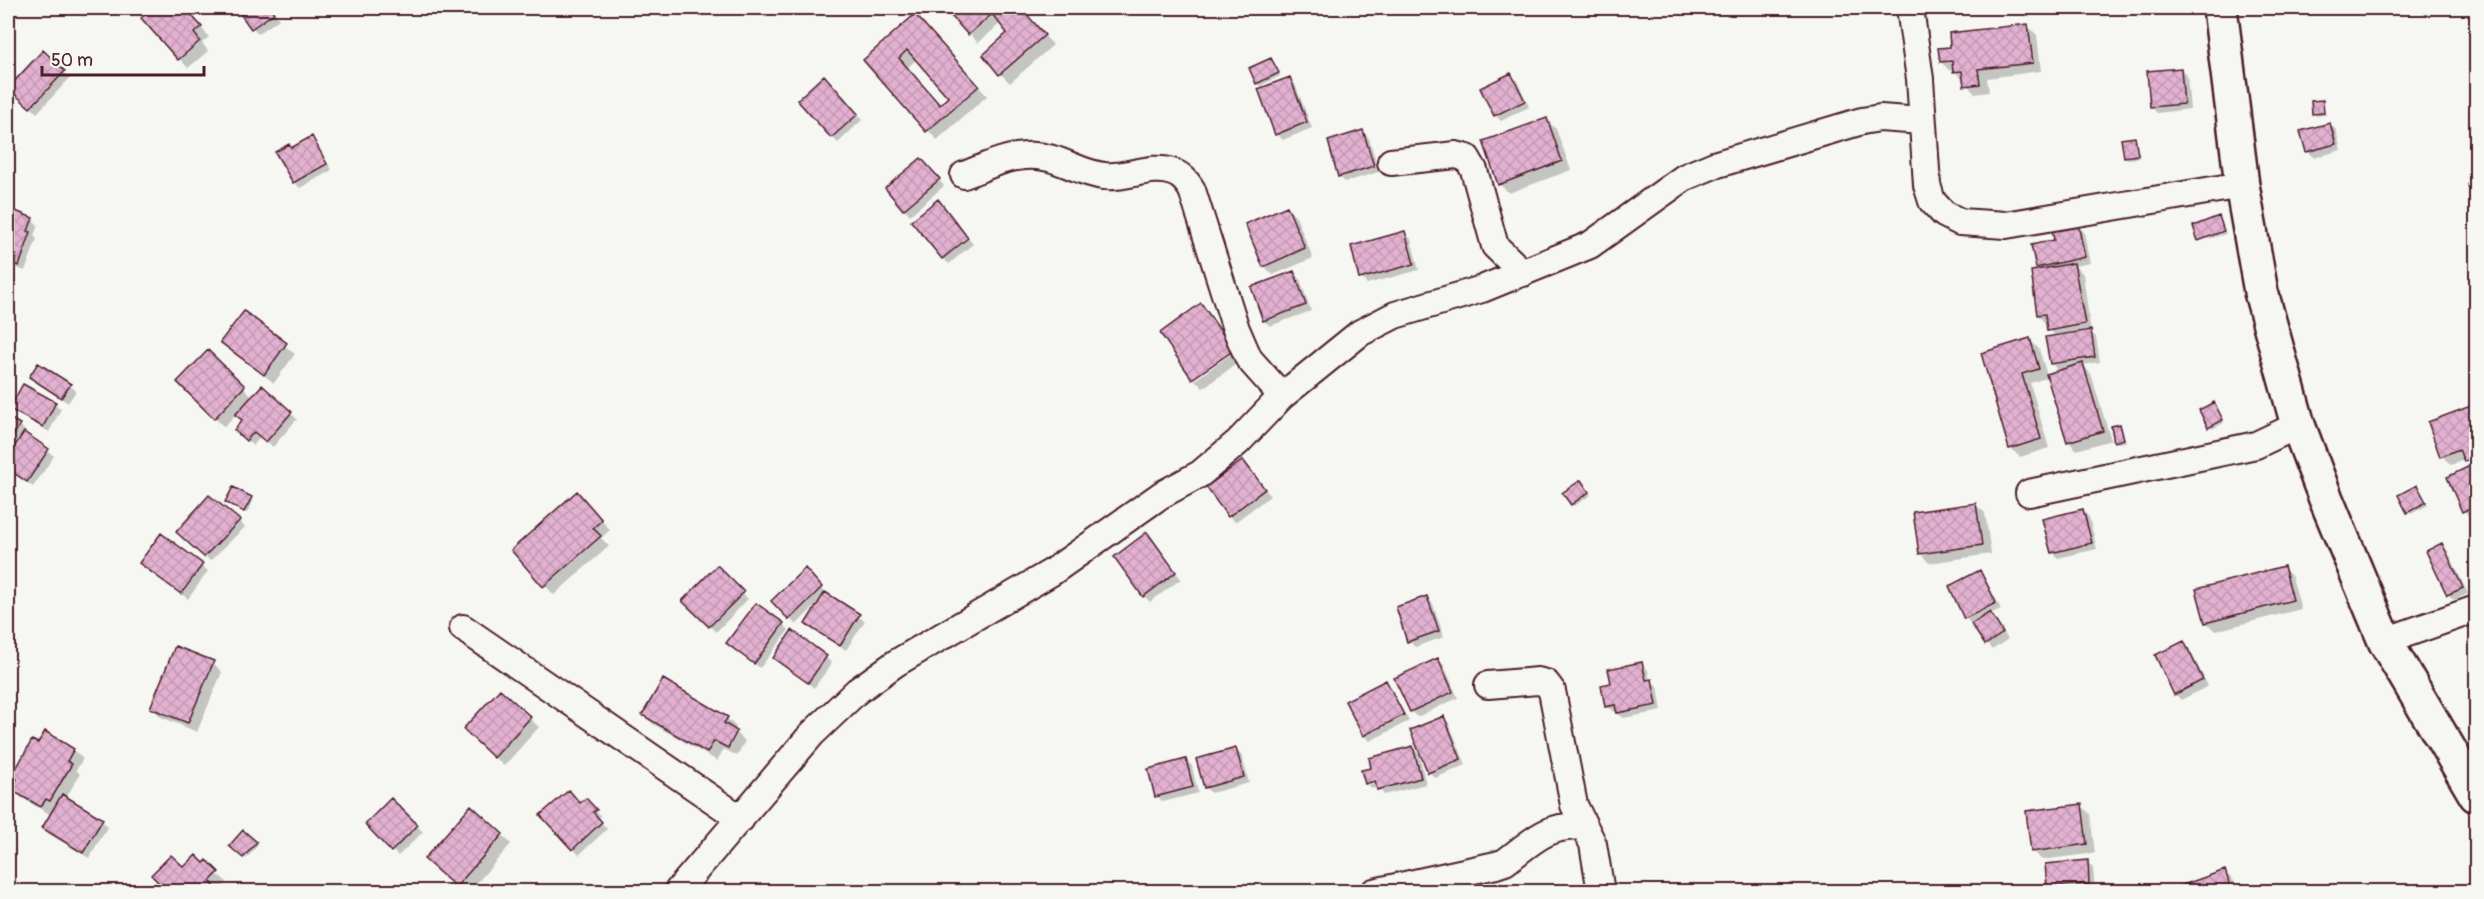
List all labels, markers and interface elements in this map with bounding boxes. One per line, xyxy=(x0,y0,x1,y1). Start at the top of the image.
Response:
scale bar xyxy=(42,39,204,77)
text: 50 m xyxy=(51,49,93,72)

